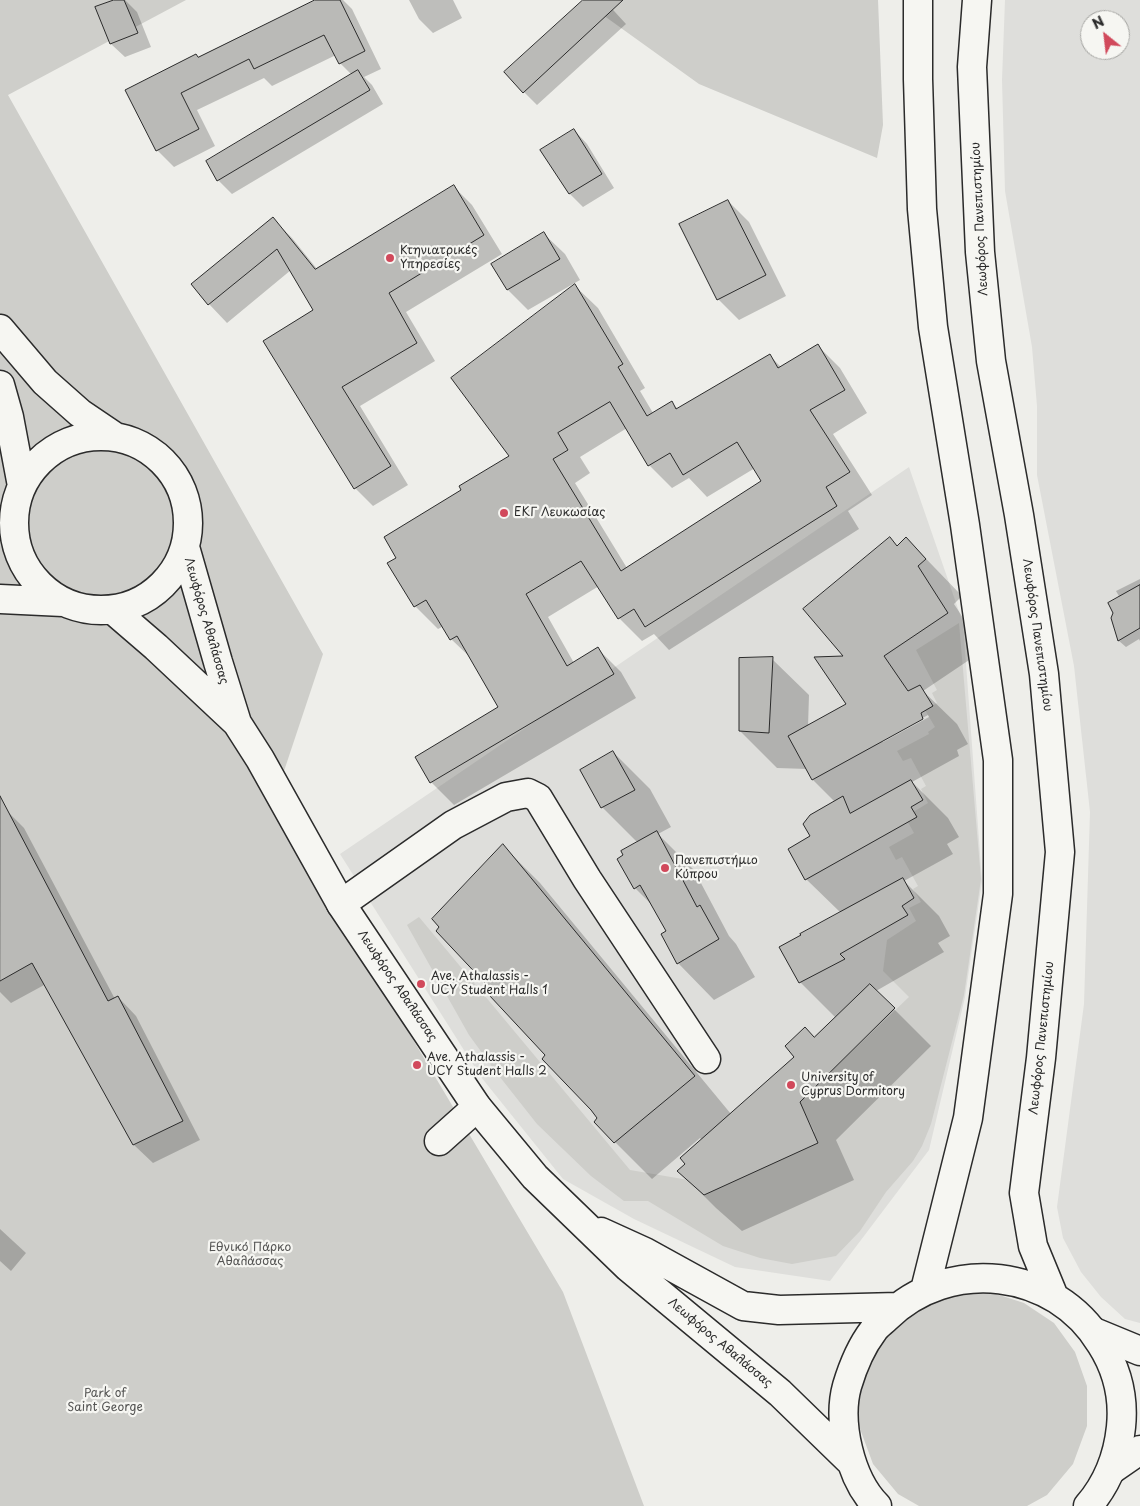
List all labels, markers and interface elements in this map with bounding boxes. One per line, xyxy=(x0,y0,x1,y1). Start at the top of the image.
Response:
north arrow xyxy=(1080,10,1130,60)
text: N xyxy=(1088,10,1108,34)
street label: Λεωφόρος Πανεπιστημίου xyxy=(969,142,991,296)
place label: Κτηνιατρικές Υπηρεσίες xyxy=(400,244,477,272)
marker: Κτηνιατρικές Υπηρεσίες xyxy=(384,252,396,264)
place label: ΕΚΓ Λευκωσίας xyxy=(514,506,605,520)
marker: ΕΚΓ Λευκωσίας xyxy=(498,507,510,519)
street label: Λεωφόρος Αθαλάσσας xyxy=(181,556,231,686)
street label: Λεωφόρος Πανεπιστημίου xyxy=(1019,558,1055,712)
place label: Πανεπιστήμιο Κύπρου xyxy=(675,854,758,882)
marker: Πανεπιστήμιο Κύπρου xyxy=(659,862,671,874)
street label: Λεωφόρος Αθαλάσσας xyxy=(354,928,440,1044)
street label: Λεωφόρος Πανεπιστημίου xyxy=(1027,961,1057,1115)
place label: Ave. Athalassis - UCY Student Halls 1 xyxy=(431,970,548,998)
marker: Ave. Athalassis - UCY Student Halls 1 xyxy=(415,978,427,990)
place label: Ave. Athalassis - UCY Student Halls 2 xyxy=(427,1051,547,1079)
marker: Ave. Athalassis - UCY Student Halls 2 xyxy=(411,1059,423,1071)
place label: University of Cyprus Dormitory xyxy=(801,1071,905,1099)
marker: University of Cyprus Dormitory xyxy=(785,1079,797,1091)
park label: Εθνικό Πάρκο Αθαλάσσας xyxy=(209,1241,291,1269)
street label: Λεωφόρος Αθαλάσσας xyxy=(665,1295,775,1391)
park label: Park of Saint George xyxy=(67,1387,143,1415)

